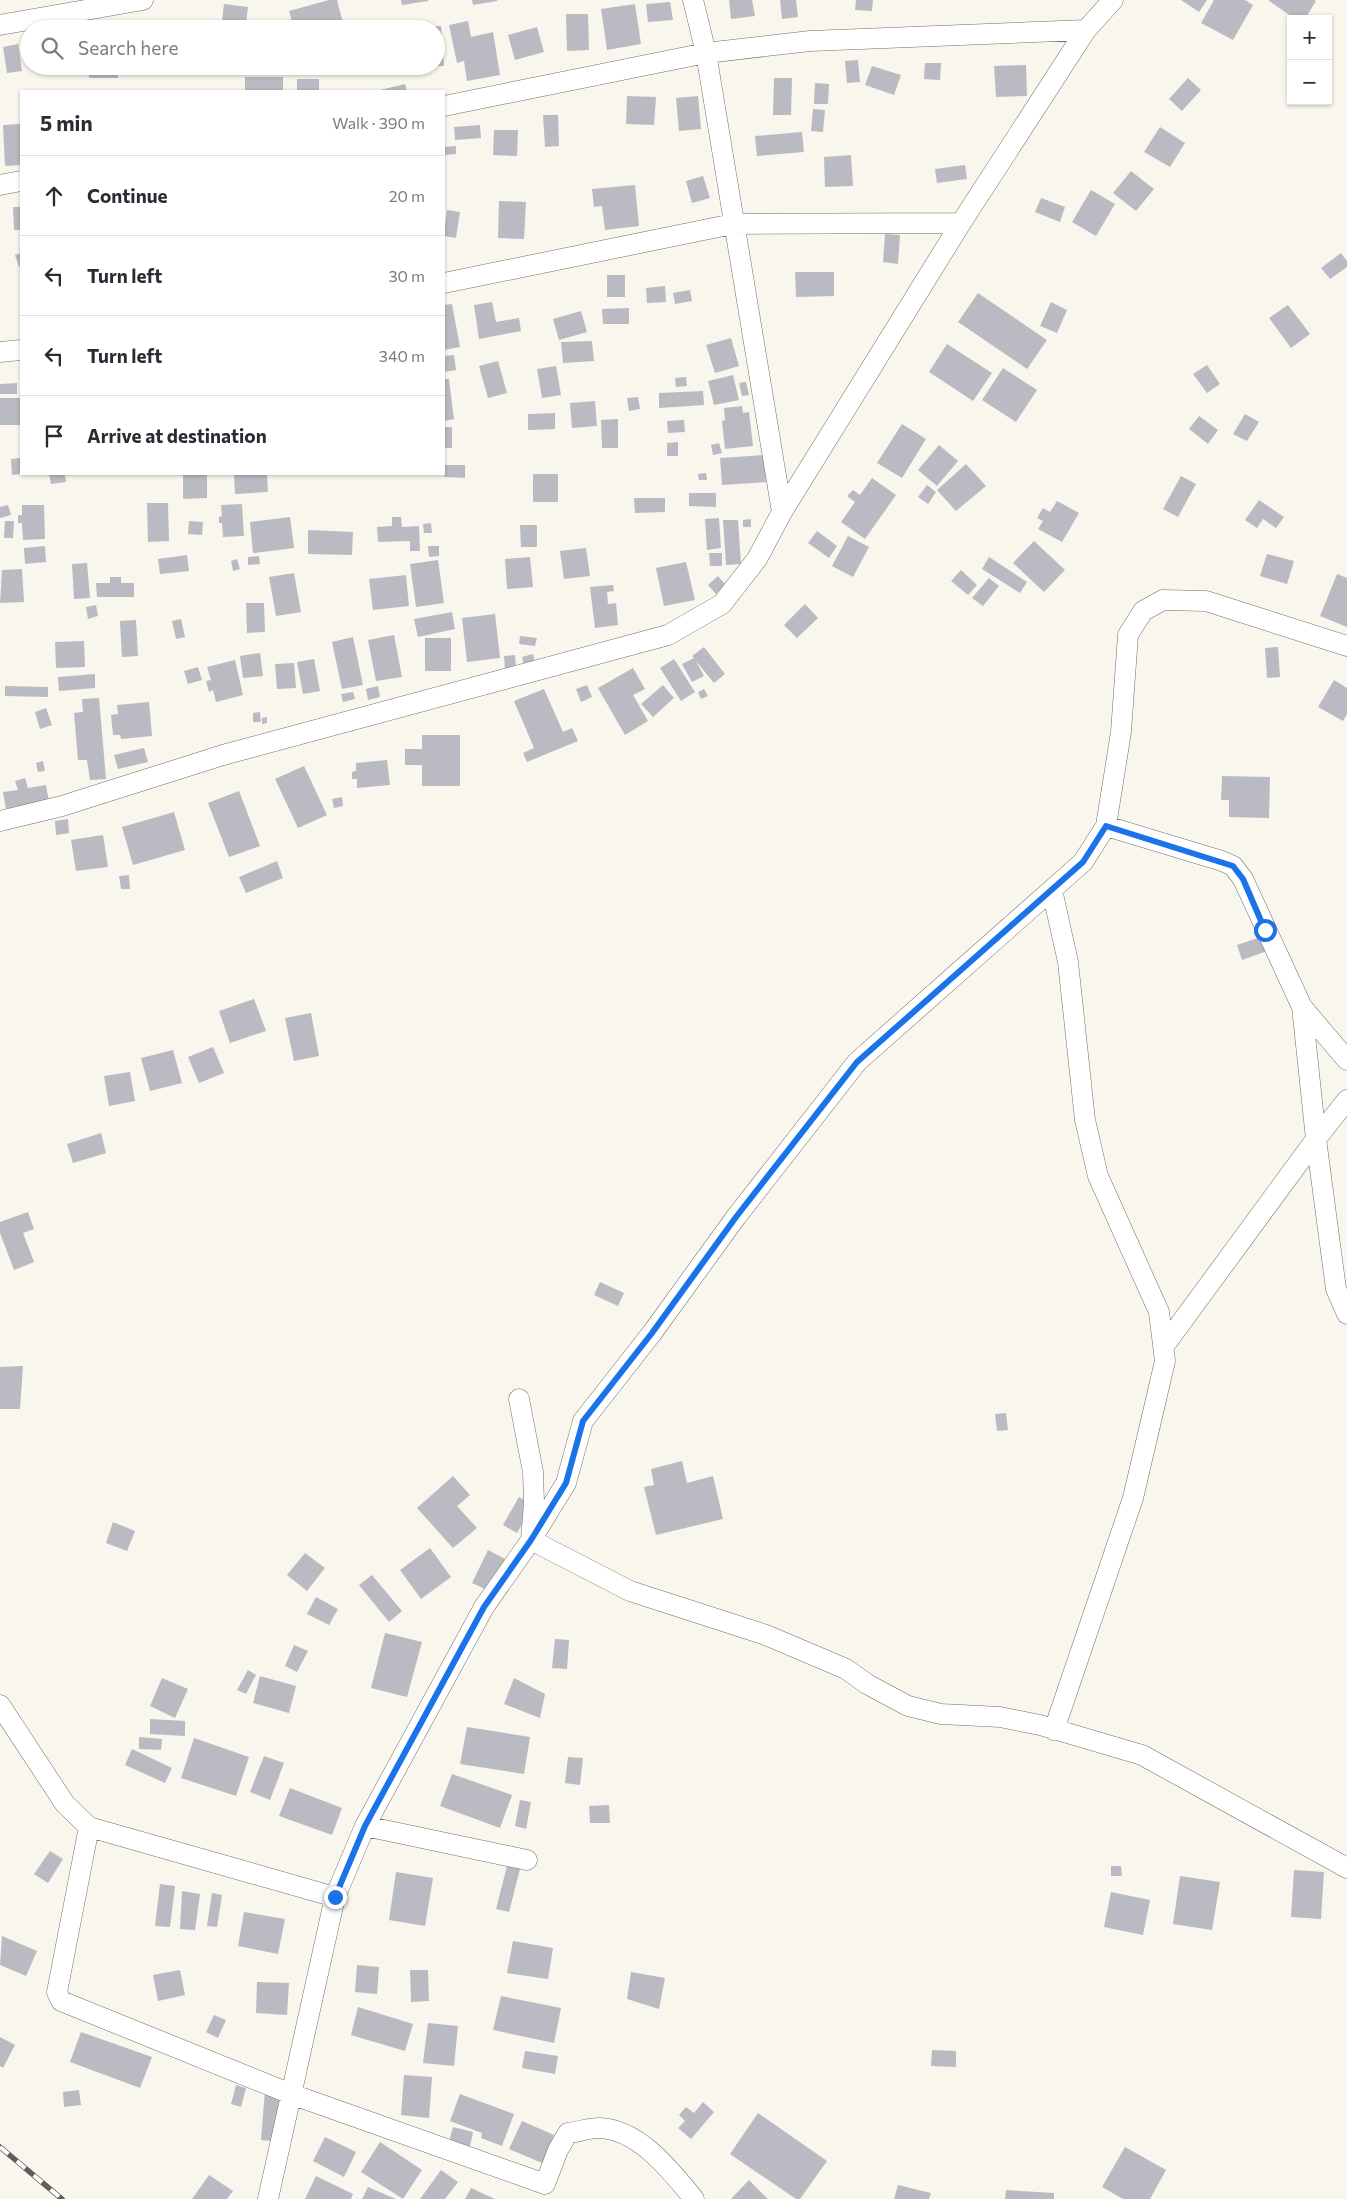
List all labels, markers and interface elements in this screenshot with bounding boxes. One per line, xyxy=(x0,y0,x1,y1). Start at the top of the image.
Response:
map controls xyxy=(1287,15,1332,105)
button: + xyxy=(1287,15,1332,60)
search box xyxy=(20,20,445,75)
icon: search xyxy=(38,34,66,62)
text: Search here xyxy=(78,36,178,59)
button: − xyxy=(1287,60,1332,105)
text: 5 min xyxy=(40,110,93,135)
text: Walk · 390 m xyxy=(332,113,425,132)
icon: ahead xyxy=(40,182,68,210)
text: Continue xyxy=(87,184,167,207)
text: 20 m xyxy=(389,186,425,205)
icon: left xyxy=(40,262,68,290)
text: Turn left xyxy=(87,264,162,287)
text: 30 m xyxy=(388,266,425,285)
icon: left xyxy=(40,342,68,370)
text: Turn left xyxy=(87,344,162,367)
text: 340 m xyxy=(379,346,425,365)
icon: arrive xyxy=(40,422,68,450)
text: Arrive at destination xyxy=(87,424,267,447)
route start xyxy=(1254,919,1277,942)
route end xyxy=(324,1886,347,1909)

